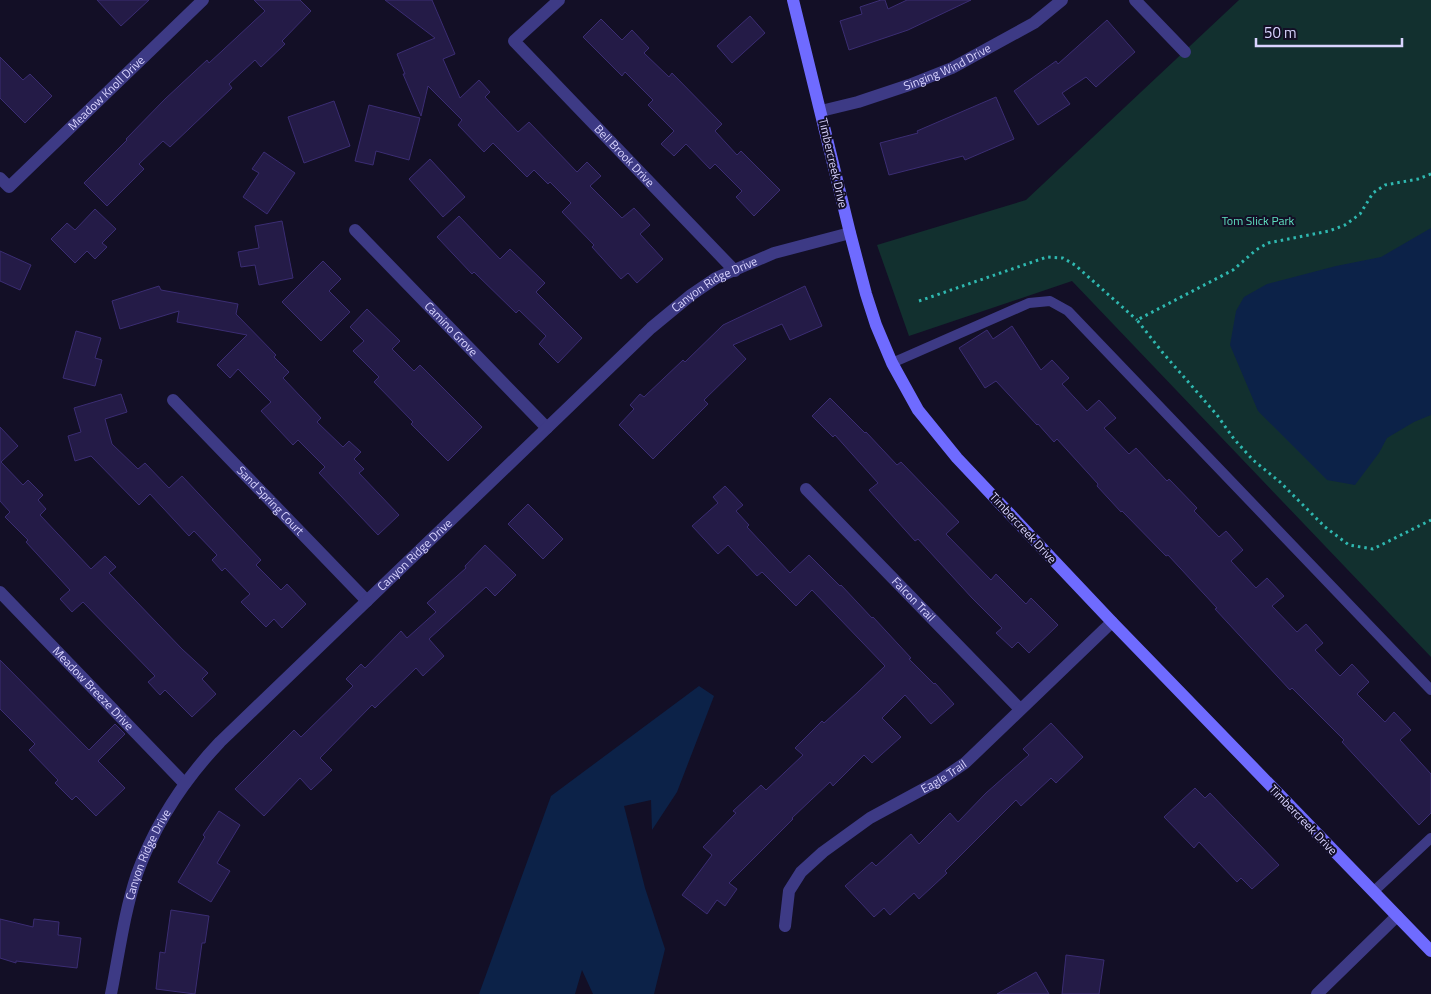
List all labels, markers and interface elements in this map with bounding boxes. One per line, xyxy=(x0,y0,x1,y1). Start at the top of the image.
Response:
scale bar xyxy=(1256,15,1402,47)
text: 50 m xyxy=(1264,21,1297,44)
street label: Singing Wind Drive xyxy=(901,38,994,95)
street label: Meadow Knoll Drive xyxy=(63,51,149,135)
street label: Timbercreek Drive xyxy=(814,116,853,210)
street label: Bell Brook Drive xyxy=(590,120,659,191)
park label: Tom Slick Park xyxy=(1222,211,1295,230)
street label: Canyon Ridge Drive xyxy=(667,251,760,317)
street label: Camino Grove xyxy=(420,297,483,360)
street label: Sand Spring Court xyxy=(232,461,309,540)
street label: Timbercreek Drive xyxy=(985,488,1061,568)
street label: Canyon Ridge Drive xyxy=(373,514,456,595)
street label: Falcon Trail xyxy=(887,572,940,626)
street label: Meadow Breeze Drive xyxy=(48,642,139,735)
street label: Eagle Trail xyxy=(917,755,970,798)
street label: Timbercreek Drive xyxy=(1265,780,1342,859)
street label: Canyon Ridge Drive xyxy=(120,805,175,902)

